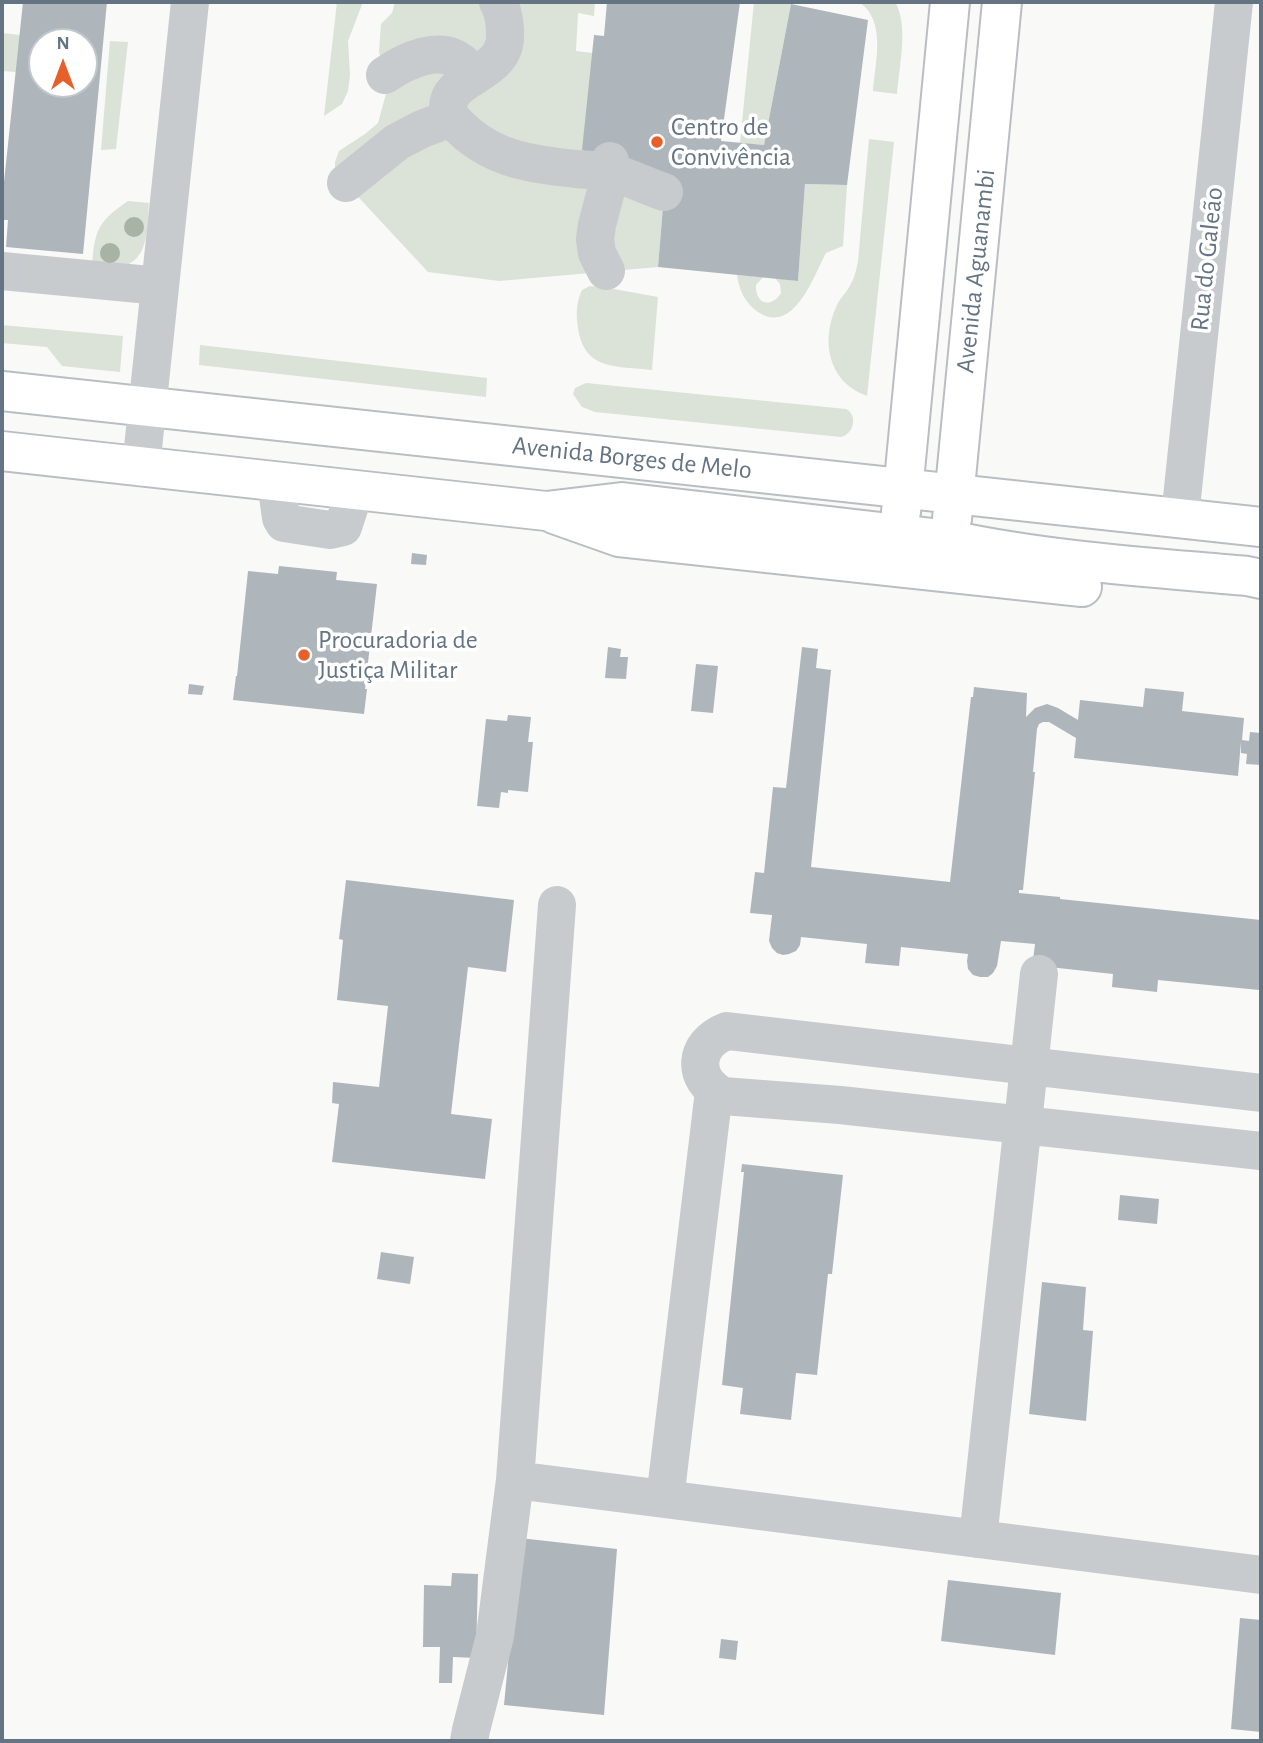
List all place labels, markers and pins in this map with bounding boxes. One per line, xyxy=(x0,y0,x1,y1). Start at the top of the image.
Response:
place label: Centro de Convivência xyxy=(671,111,791,172)
marker: Centro de Convivência xyxy=(649,134,665,150)
place label: Procuradoria de Justiça Militar xyxy=(318,624,478,686)
marker: Procuradoria de Justiça Militar xyxy=(296,647,312,663)

